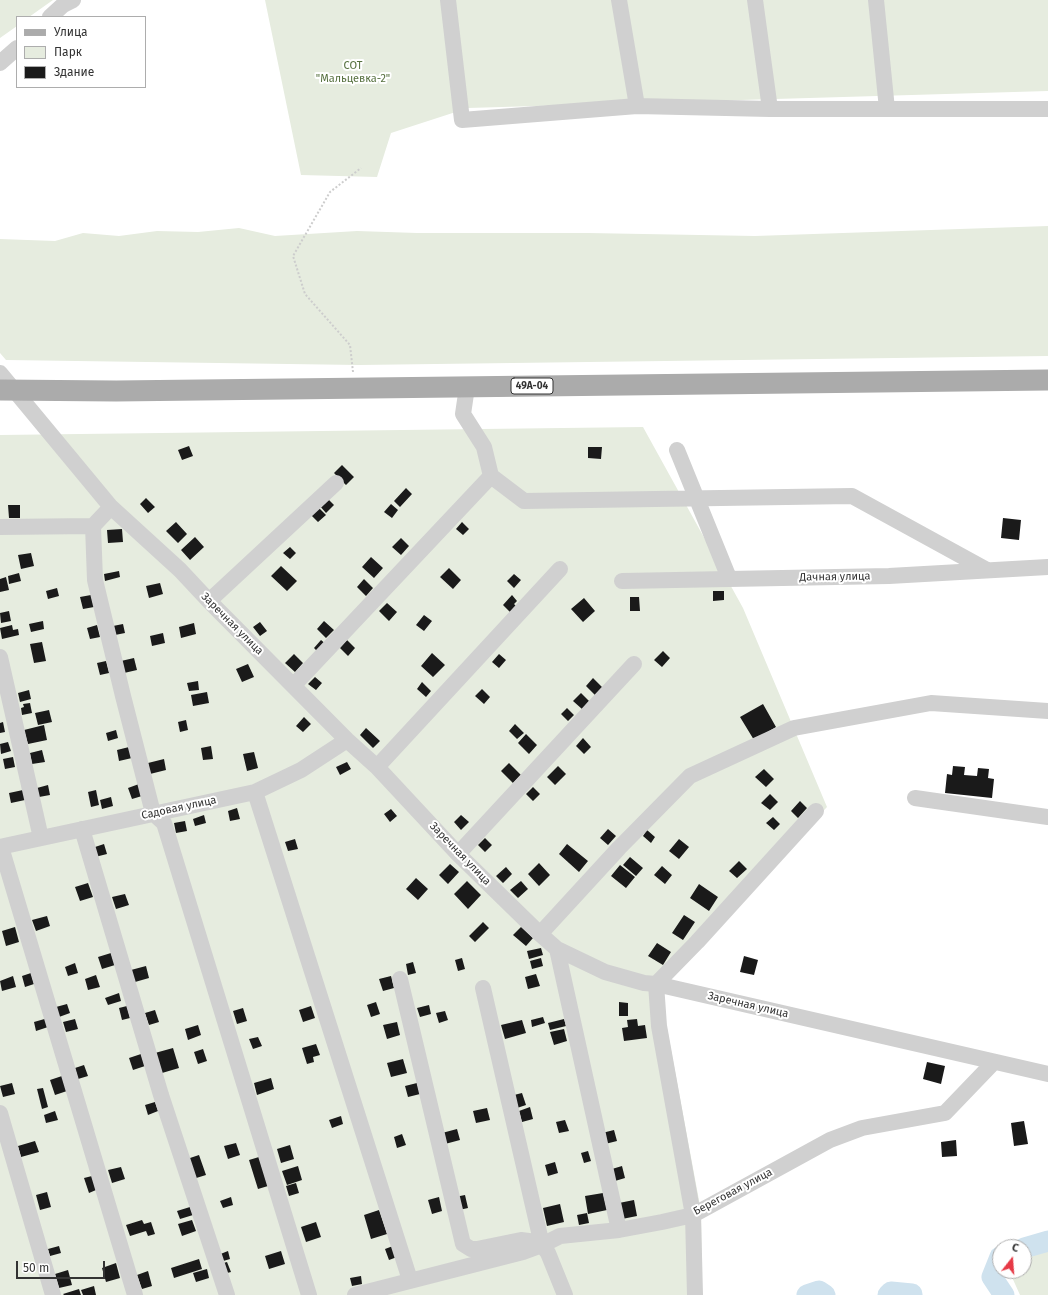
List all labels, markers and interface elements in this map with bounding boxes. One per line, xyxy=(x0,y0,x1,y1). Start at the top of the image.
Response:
legend xyxy=(16,16,146,88)
text: Улица xyxy=(54,25,88,39)
text: Парк xyxy=(54,45,82,59)
park label: СОТ "Мальцевка-2" xyxy=(316,59,390,85)
text: Здание xyxy=(54,65,94,79)
road number: 49А-04 xyxy=(511,378,553,394)
street label: Дачная улица xyxy=(799,570,871,584)
street label: Заречная улица xyxy=(198,590,266,658)
street label: Садовая улица xyxy=(140,794,218,822)
street label: Заречная улица xyxy=(427,820,493,888)
street label: Заречная улица xyxy=(706,989,790,1021)
street label: Береговая улица xyxy=(691,1166,775,1218)
north arrow xyxy=(992,1239,1032,1279)
text: С xyxy=(1010,1241,1020,1255)
scale bar xyxy=(18,1253,107,1279)
text: 50 m xyxy=(23,1261,49,1275)

